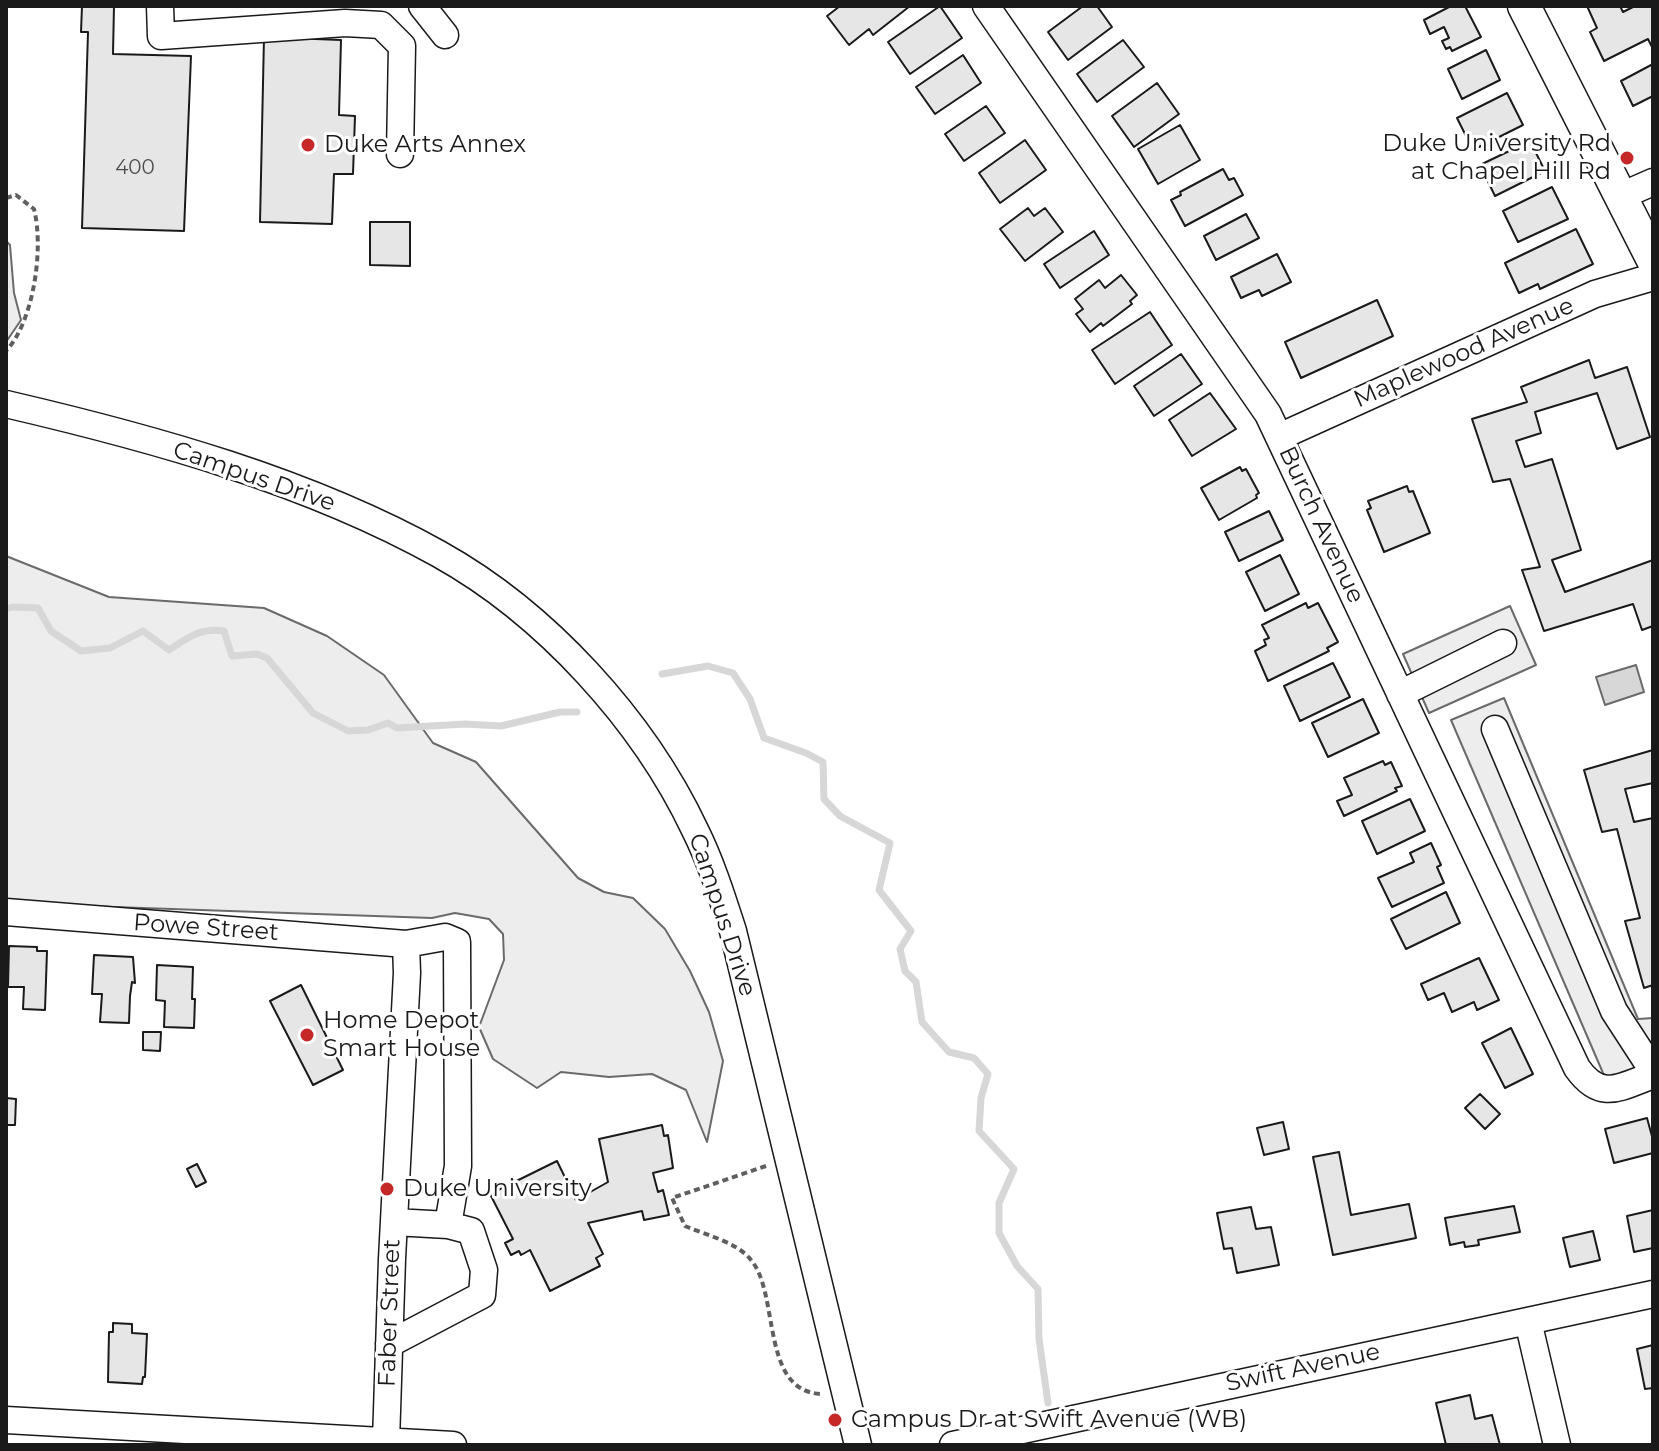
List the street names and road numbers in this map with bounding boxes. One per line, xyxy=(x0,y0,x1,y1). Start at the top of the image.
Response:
street label: Maplewood Avenue xyxy=(1349,291,1579,415)
street label: Campus Drive xyxy=(169,436,339,518)
street label: Burch Avenue xyxy=(1272,442,1370,608)
street label: Campus Drive xyxy=(682,830,762,1000)
street label: Powe Street xyxy=(132,909,280,947)
street label: Faber Street xyxy=(373,1238,407,1388)
street label: Swift Avenue xyxy=(1223,1338,1383,1398)

